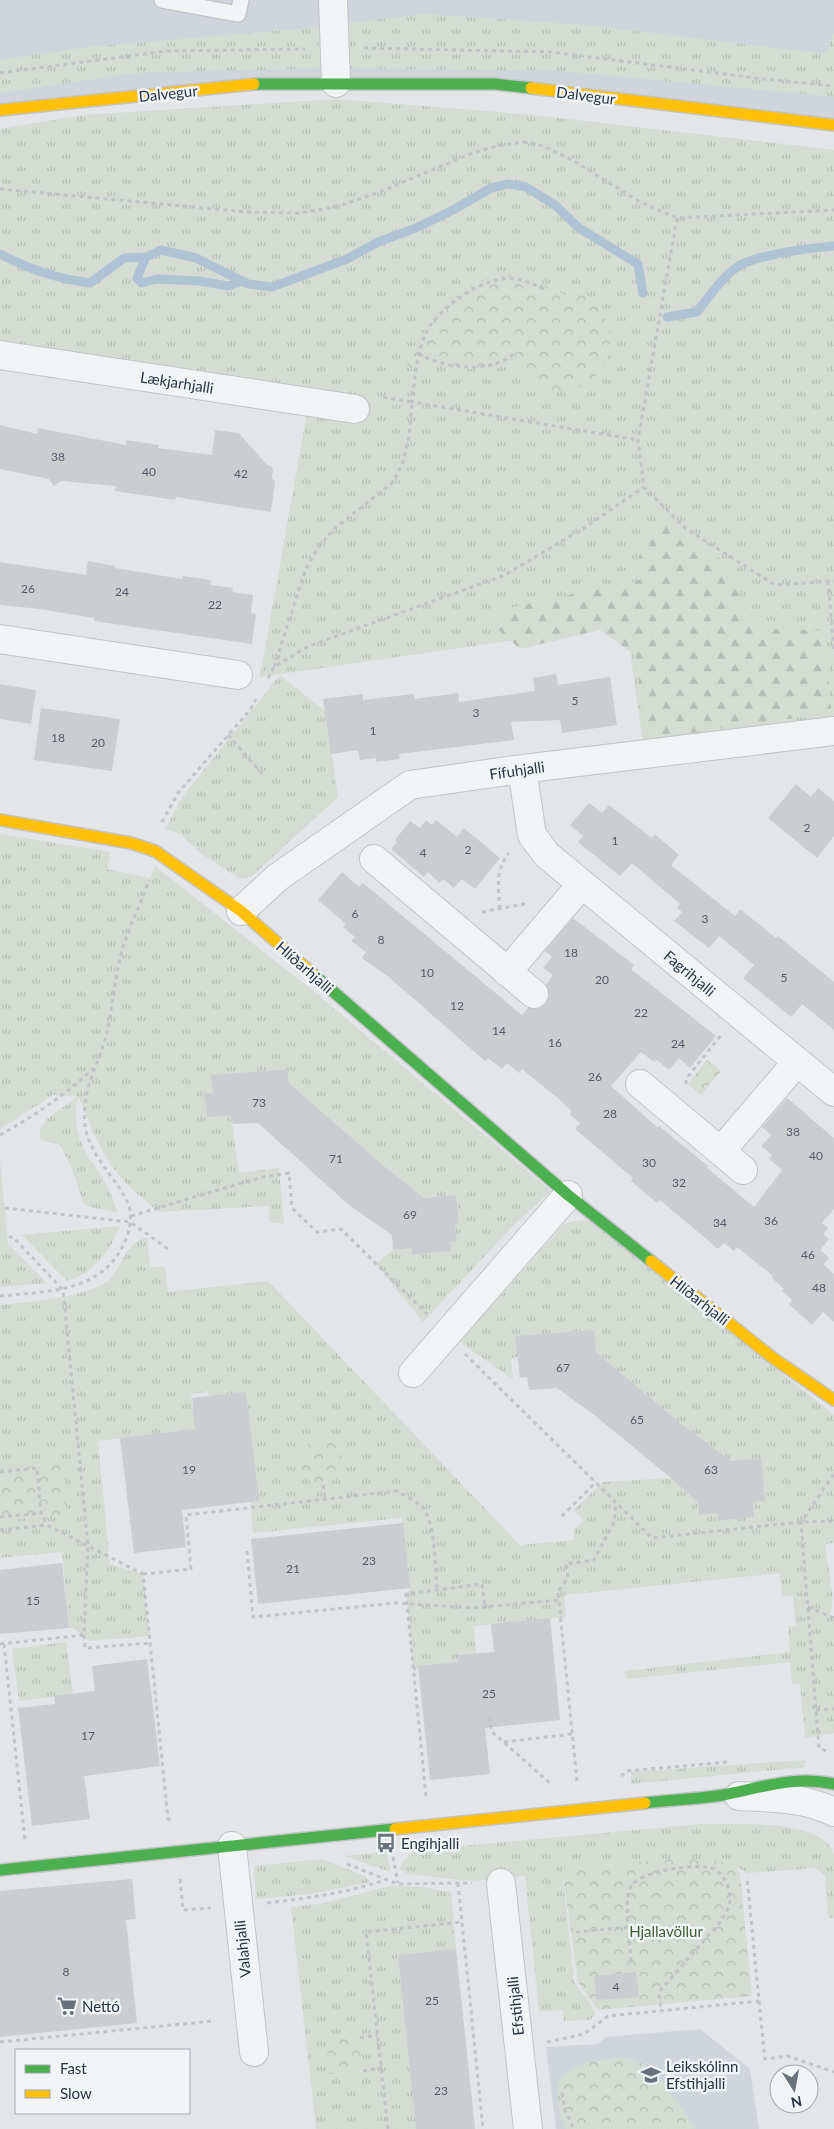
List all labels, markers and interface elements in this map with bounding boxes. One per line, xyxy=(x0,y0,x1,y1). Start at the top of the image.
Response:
street label: Dalvegur xyxy=(138,81,199,105)
street label: Dalvegur xyxy=(555,82,617,108)
street label: Lækjarhjalli xyxy=(139,367,215,397)
house number: 38 xyxy=(51,449,65,464)
house number: 40 xyxy=(142,464,156,479)
house number: 42 xyxy=(234,466,248,481)
house number: 26 xyxy=(21,581,35,596)
house number: 24 xyxy=(115,584,129,599)
house number: 22 xyxy=(208,597,222,612)
house number: 5 xyxy=(572,693,579,708)
house number: 3 xyxy=(473,705,480,720)
house number: 1 xyxy=(370,723,377,738)
house number: 18 xyxy=(51,730,65,745)
house number: 20 xyxy=(91,735,105,750)
street label: Fífuhjalli xyxy=(488,757,546,783)
house number: 2 xyxy=(804,820,811,835)
house number: 1 xyxy=(612,833,619,848)
house number: 2 xyxy=(465,842,472,857)
house number: 4 xyxy=(420,845,427,860)
house number: 6 xyxy=(352,906,359,921)
house number: 3 xyxy=(702,911,709,926)
house number: 8 xyxy=(378,932,385,947)
street label: Hlíðarhjalli xyxy=(273,937,337,997)
house number: 18 xyxy=(564,945,578,960)
street label: Fagrihjalli xyxy=(661,946,719,1000)
house number: 10 xyxy=(420,965,434,980)
house number: 5 xyxy=(781,970,788,985)
house number: 20 xyxy=(595,972,609,987)
house number: 12 xyxy=(450,998,464,1013)
house number: 22 xyxy=(634,1005,648,1020)
house number: 14 xyxy=(492,1023,506,1038)
house number: 16 xyxy=(548,1035,562,1050)
house number: 24 xyxy=(671,1036,685,1051)
house number: 26 xyxy=(588,1069,602,1084)
house number: 73 xyxy=(252,1095,266,1110)
house number: 28 xyxy=(603,1106,617,1121)
house number: 38 xyxy=(786,1124,800,1139)
house number: 40 xyxy=(809,1148,823,1163)
house number: 71 xyxy=(329,1151,343,1166)
house number: 30 xyxy=(642,1155,656,1170)
house number: 32 xyxy=(672,1175,686,1190)
house number: 69 xyxy=(403,1207,417,1222)
house number: 36 xyxy=(764,1213,778,1228)
house number: 34 xyxy=(713,1215,727,1230)
house number: 46 xyxy=(801,1247,815,1262)
street label: Hlíðarhjalli xyxy=(667,1271,733,1329)
house number: 48 xyxy=(812,1280,826,1295)
house number: 67 xyxy=(556,1360,570,1375)
house number: 65 xyxy=(630,1412,644,1427)
house number: 19 xyxy=(182,1462,196,1477)
house number: 63 xyxy=(704,1462,718,1477)
house number: 23 xyxy=(362,1553,376,1568)
house number: 21 xyxy=(286,1561,300,1576)
house number: 15 xyxy=(26,1593,40,1608)
house number: 25 xyxy=(482,1686,496,1701)
house number: 17 xyxy=(81,1728,95,1743)
bus stop icon: Engihjalli xyxy=(375,1832,397,1854)
place label: Engihjalli xyxy=(401,1834,459,1852)
street label: Valahjalli xyxy=(230,1919,254,1979)
park label: Hjallavöllur xyxy=(629,1922,703,1940)
house number: 8 xyxy=(63,1964,70,1979)
street label: Efstihjalli xyxy=(503,1975,527,2037)
house number: 4 xyxy=(613,1979,620,1994)
house number: 25 xyxy=(425,1993,439,2008)
supermarket icon: Nettó xyxy=(56,1995,78,2017)
place label: Nettó xyxy=(82,1997,120,2015)
legend xyxy=(15,2049,190,2114)
place label: Leikskólinn Efstihjalli xyxy=(666,2057,738,2092)
text: Fast xyxy=(60,2059,87,2077)
school or university icon: Leikskólinn Efstihjalli xyxy=(640,2064,662,2086)
north arrow xyxy=(769,2064,819,2114)
house number: 23 xyxy=(434,2083,448,2098)
text: Slow xyxy=(60,2084,92,2102)
text: N xyxy=(790,2093,803,2112)

